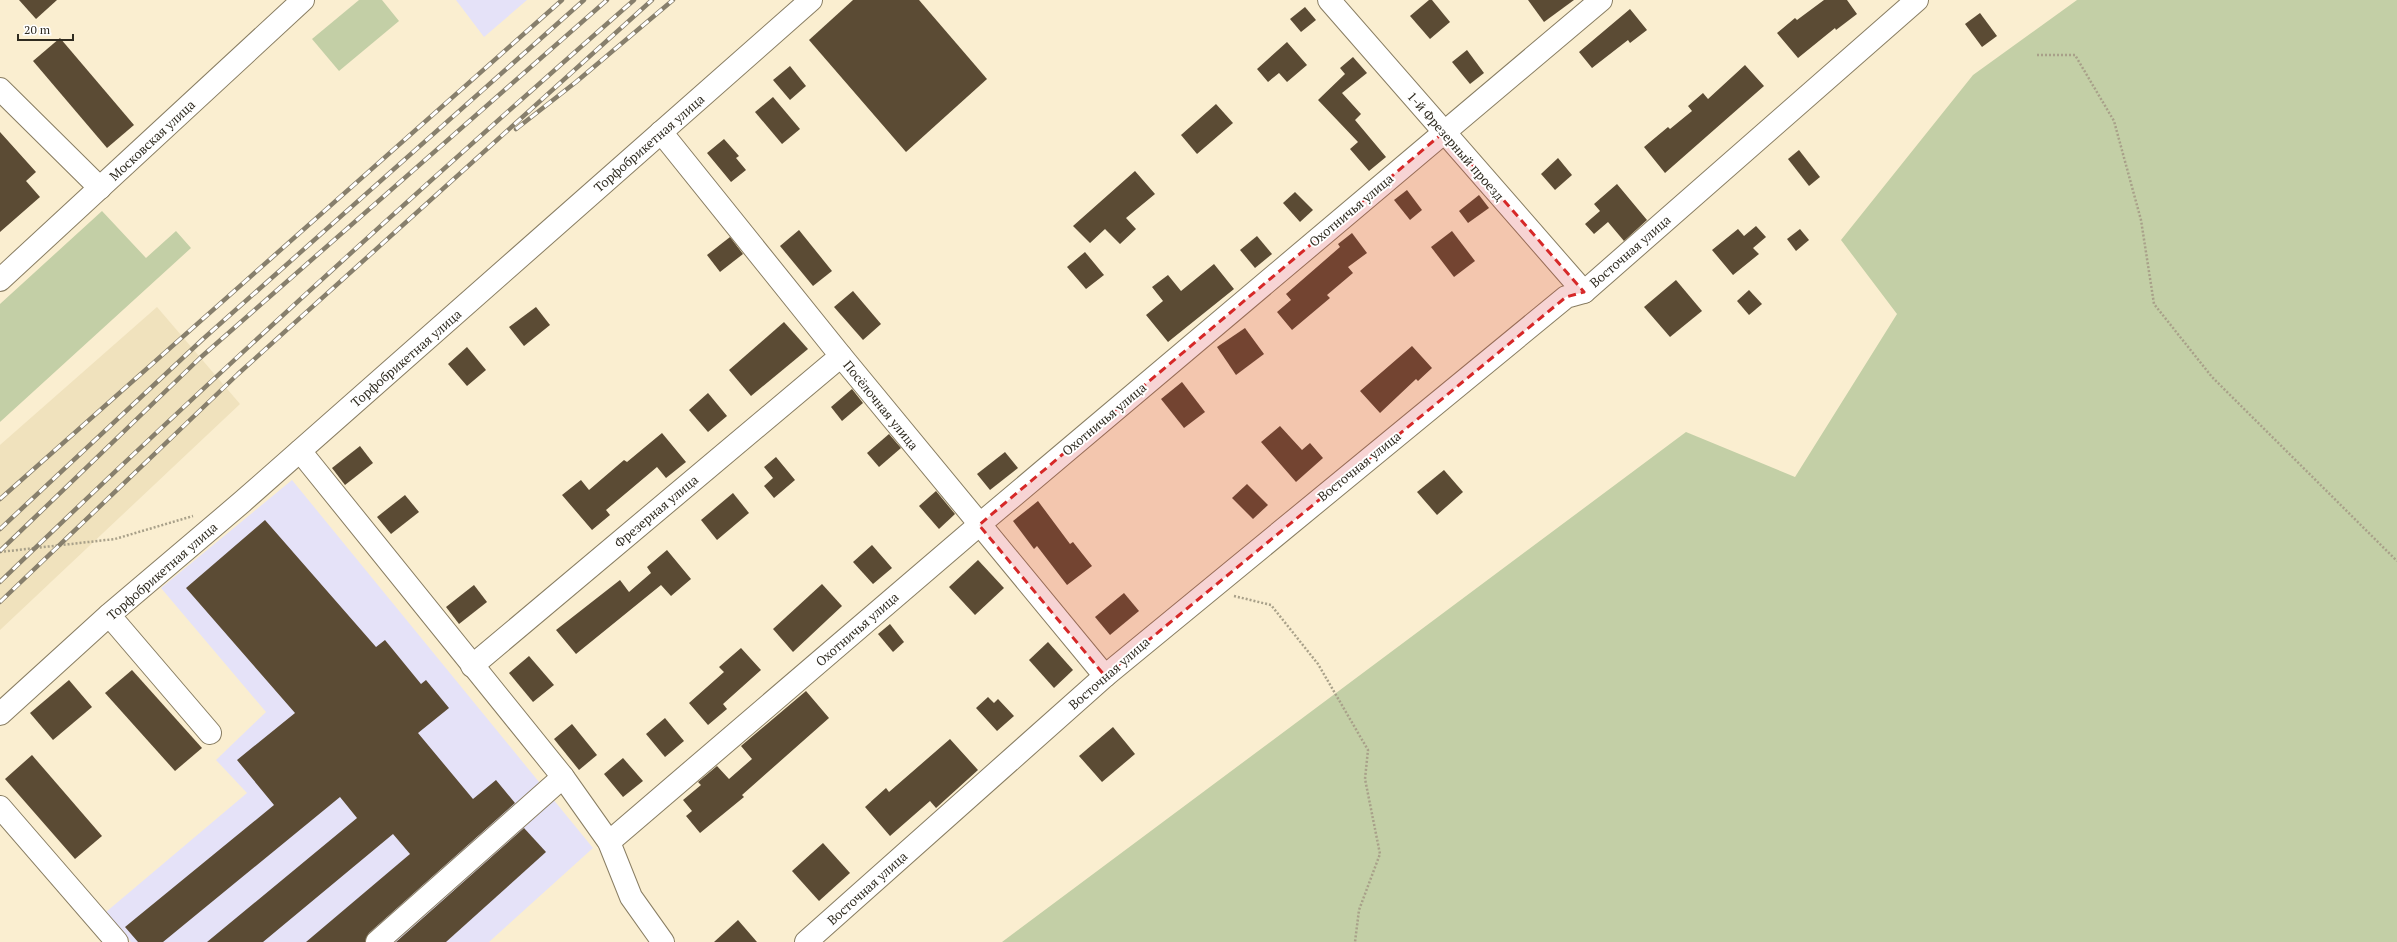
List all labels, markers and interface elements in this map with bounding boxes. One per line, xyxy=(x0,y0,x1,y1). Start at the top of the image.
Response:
scale bar xyxy=(18,16,73,42)
text: 20 m xyxy=(24,22,51,37)
street label: 1-й Фрезерный проезд xyxy=(1404,88,1509,205)
street label: Торфобрикетная улица xyxy=(590,90,708,196)
street label: Московская улица xyxy=(105,95,199,184)
street label: Охотничья улица xyxy=(1305,169,1397,251)
street label: Восточная улица xyxy=(1586,210,1675,291)
street label: Торфобрикетная улица xyxy=(347,305,465,411)
street label: Посёлочная улица xyxy=(839,356,923,454)
street label: Охотничья улица xyxy=(1058,378,1150,460)
street label: Восточная улица xyxy=(1314,427,1405,505)
street label: Фрезерная улица xyxy=(610,470,702,552)
street label: Торфобрикетная улица xyxy=(103,518,221,624)
street label: Охотничья улица xyxy=(812,588,903,670)
street label: Восточная улица xyxy=(1065,632,1154,713)
street label: Восточная улица xyxy=(823,847,911,929)

